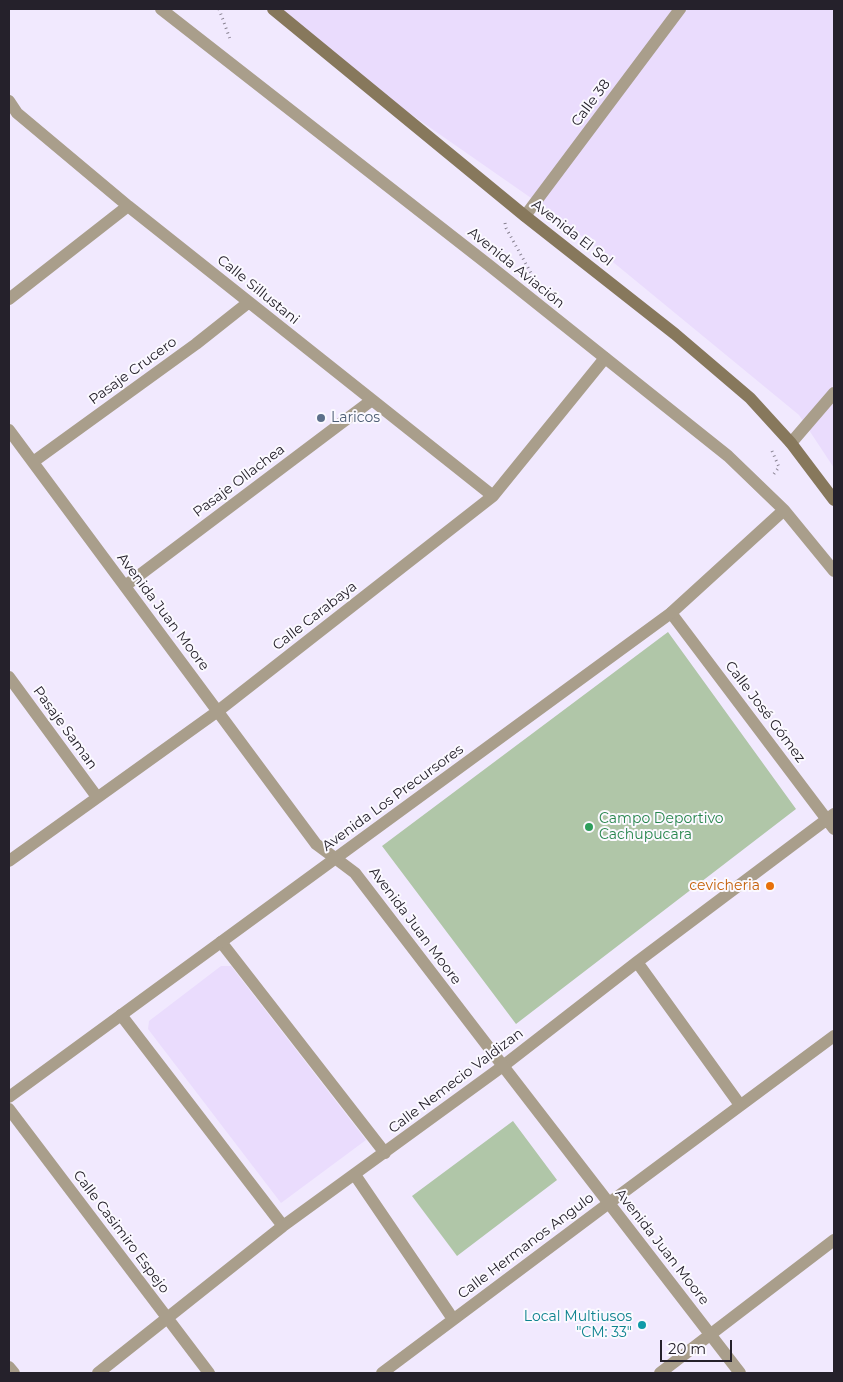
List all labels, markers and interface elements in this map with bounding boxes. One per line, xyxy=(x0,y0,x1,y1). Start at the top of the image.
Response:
street label: Calle 38 xyxy=(568,76,614,130)
street label: Avenida El Sol xyxy=(528,196,616,270)
street label: Avenida Aviación xyxy=(464,224,568,312)
street label: Calle Sillustani xyxy=(214,252,302,328)
street label: Pasaje Crucero xyxy=(86,333,180,409)
place label: Laricos xyxy=(331,410,380,426)
marker: Laricos xyxy=(315,412,327,424)
street label: Pasaje Ollachea xyxy=(190,441,288,521)
street label: Avenida Juan Moore xyxy=(113,550,213,674)
street label: Calle Carabaya xyxy=(270,578,360,654)
street label: Calle José Gómez xyxy=(721,658,809,766)
street label: Pasaje Saman xyxy=(29,683,101,773)
street label: Avenida Los Precursores xyxy=(319,741,467,855)
place label: Campo Deportivo Cachupucara xyxy=(599,811,724,844)
marker: Campo Deportivo Cachupucara xyxy=(583,821,595,833)
street label: Avenida Juan Moore xyxy=(365,864,465,988)
place label: cevicheria xyxy=(689,878,760,894)
marker: cevicheria xyxy=(764,880,776,892)
street label: Calle Nemecio Valdizan xyxy=(385,1025,527,1137)
street label: Calle Casimiro Espejo xyxy=(69,1167,173,1297)
street label: Avenida Juan Moore xyxy=(611,1186,713,1308)
street label: Calle Hermanos Angulo xyxy=(455,1189,597,1303)
place label: Local Multiusos "CM: 33" xyxy=(524,1309,632,1341)
marker: Local Multiusos "CM: 33" xyxy=(636,1319,648,1331)
scale bar xyxy=(663,1330,736,1362)
text: 20 m xyxy=(668,1339,706,1358)

